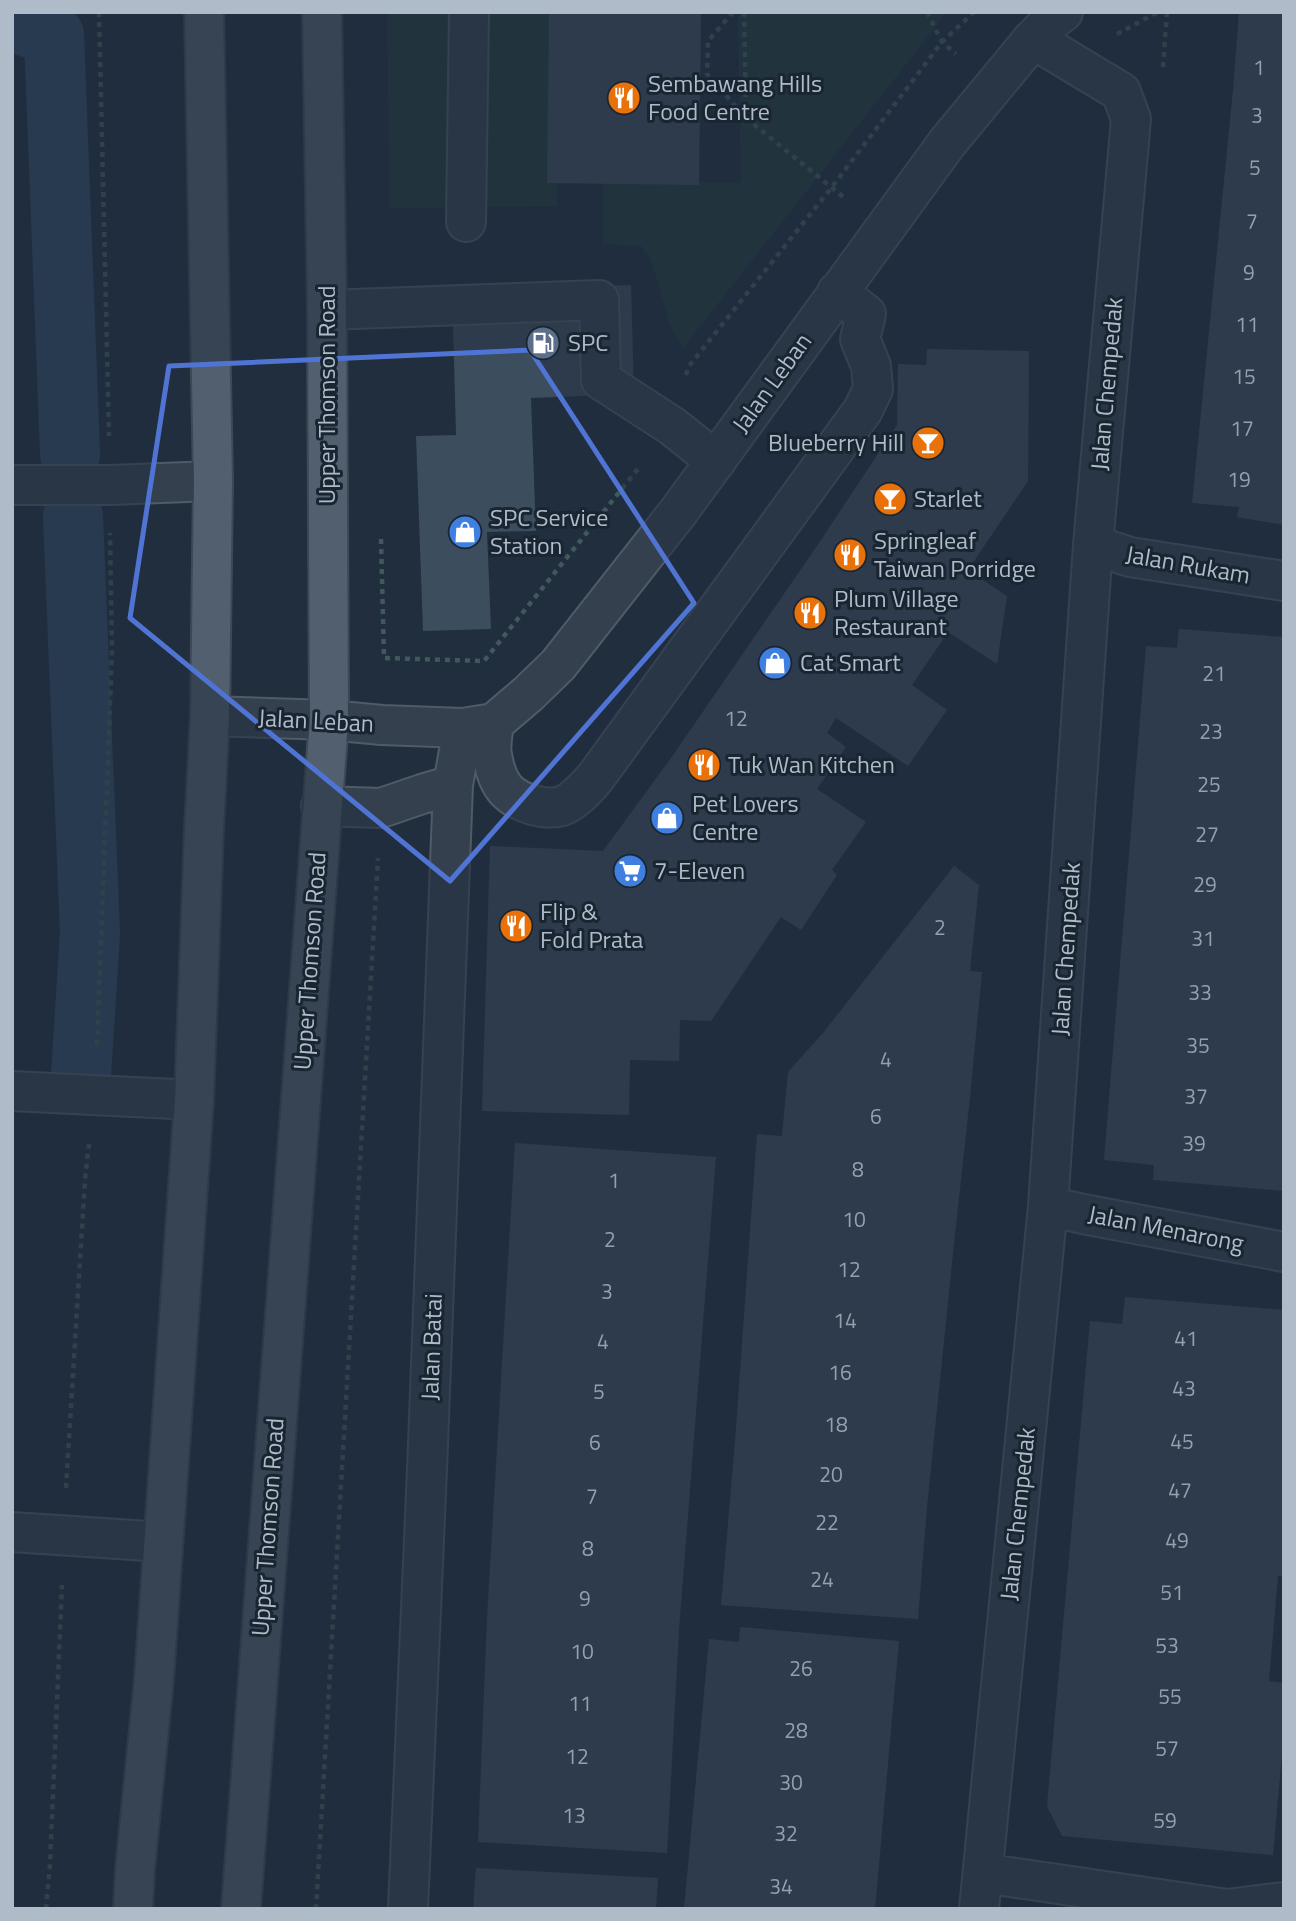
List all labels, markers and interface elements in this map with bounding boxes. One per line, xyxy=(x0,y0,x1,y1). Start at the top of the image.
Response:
house number: 1 xyxy=(1253,51,1265,83)
place label: Sembawang Hills Food Centre xyxy=(648,65,822,129)
restaurant icon: Sembawang Hills Food Centre xyxy=(605,79,643,117)
house number: 3 xyxy=(1251,99,1263,131)
house number: 5 xyxy=(1249,151,1261,183)
house number: 7 xyxy=(1246,205,1258,237)
house number: 9 xyxy=(1243,256,1255,288)
street label: Upper Thomson Road xyxy=(308,286,344,504)
street label: Jalan Chempedak xyxy=(1080,295,1132,472)
house number: 11 xyxy=(1235,308,1259,340)
fuel station icon: SPC xyxy=(524,324,562,362)
place label: SPC xyxy=(568,324,608,360)
street label: Jalan Leban xyxy=(723,325,820,440)
house number: 15 xyxy=(1232,360,1256,392)
house number: 17 xyxy=(1230,412,1254,444)
place label: Blueberry Hill xyxy=(768,424,904,460)
bar icon: Blueberry Hill xyxy=(909,424,947,462)
house number: 19 xyxy=(1227,463,1251,495)
bar icon: Starlet xyxy=(871,480,909,518)
place label: Starlet xyxy=(914,480,982,516)
place label: SPC Service Station xyxy=(490,499,608,563)
shop icon: SPC Service Station xyxy=(446,513,484,551)
place label: Springleaf Taiwan Porridge xyxy=(874,522,1036,586)
street label: Jalan Rukam xyxy=(1123,535,1253,593)
restaurant icon: Springleaf Taiwan Porridge xyxy=(831,536,869,574)
place label: Plum Village Restaurant xyxy=(834,580,959,644)
restaurant icon: Plum Village Restaurant xyxy=(791,594,829,632)
shop icon: Cat Smart xyxy=(756,644,794,682)
place label: Cat Smart xyxy=(800,644,901,680)
house number: 21 xyxy=(1202,657,1226,689)
street label: Jalan Leban xyxy=(257,699,375,741)
house number: 12 xyxy=(724,702,748,734)
house number: 23 xyxy=(1199,715,1223,747)
restaurant icon: Tuk Wan Kitchen xyxy=(685,746,723,784)
place label: Tuk Wan Kitchen xyxy=(728,746,895,782)
house number: 25 xyxy=(1197,768,1221,800)
place label: Pet Lovers Centre xyxy=(692,785,799,849)
shop icon: Pet Lovers Centre xyxy=(648,799,686,837)
house number: 27 xyxy=(1195,818,1219,850)
street label: Upper Thomson Road xyxy=(283,851,335,1071)
supermarket icon: 7-Eleven xyxy=(611,852,649,890)
place label: 7-Eleven xyxy=(654,852,745,888)
street label: Jalan Chempedak xyxy=(1041,860,1089,1037)
house number: 29 xyxy=(1193,868,1217,900)
place label: Flip & Fold Prata xyxy=(540,893,643,957)
restaurant icon: Flip & Fold Prata xyxy=(497,907,535,945)
house number: 2 xyxy=(934,911,946,943)
house number: 31 xyxy=(1191,922,1215,954)
house number: 33 xyxy=(1188,976,1212,1008)
house number: 35 xyxy=(1186,1029,1210,1061)
house number: 4 xyxy=(880,1043,892,1075)
house number: 37 xyxy=(1184,1080,1208,1112)
house number: 6 xyxy=(870,1100,882,1132)
house number: 39 xyxy=(1182,1127,1206,1159)
house number: 8 xyxy=(852,1153,864,1185)
house number: 1 xyxy=(608,1164,620,1196)
street label: Jalan Menarong xyxy=(1085,1195,1247,1261)
house number: 10 xyxy=(842,1203,866,1235)
house number: 2 xyxy=(604,1223,616,1255)
house number: 12 xyxy=(837,1253,861,1285)
house number: 3 xyxy=(601,1275,613,1307)
street label: Jalan Batai xyxy=(411,1293,451,1401)
house number: 14 xyxy=(833,1304,857,1336)
house number: 41 xyxy=(1174,1322,1198,1354)
house number: 4 xyxy=(597,1325,609,1357)
house number: 16 xyxy=(828,1356,852,1388)
house number: 43 xyxy=(1172,1372,1196,1404)
house number: 5 xyxy=(593,1375,605,1407)
house number: 18 xyxy=(824,1408,848,1440)
street label: Upper Thomson Road xyxy=(241,1417,293,1637)
street label: Jalan Chempedak xyxy=(990,1425,1044,1602)
house number: 45 xyxy=(1170,1425,1194,1457)
house number: 6 xyxy=(589,1426,601,1458)
house number: 20 xyxy=(819,1458,843,1490)
house number: 47 xyxy=(1168,1474,1192,1506)
house number: 7 xyxy=(586,1480,598,1512)
house number: 22 xyxy=(815,1506,839,1538)
house number: 49 xyxy=(1165,1524,1189,1556)
house number: 8 xyxy=(582,1532,594,1564)
house number: 24 xyxy=(810,1563,834,1595)
house number: 51 xyxy=(1160,1576,1184,1608)
house number: 9 xyxy=(579,1582,591,1614)
house number: 53 xyxy=(1155,1629,1179,1661)
house number: 10 xyxy=(570,1635,594,1667)
house number: 26 xyxy=(789,1652,813,1684)
house number: 55 xyxy=(1158,1680,1182,1712)
house number: 11 xyxy=(568,1687,592,1719)
house number: 28 xyxy=(784,1714,808,1746)
house number: 57 xyxy=(1155,1732,1179,1764)
house number: 12 xyxy=(565,1740,589,1772)
house number: 30 xyxy=(779,1766,803,1798)
house number: 13 xyxy=(562,1799,586,1831)
house number: 59 xyxy=(1153,1804,1177,1836)
house number: 32 xyxy=(774,1817,798,1849)
house number: 34 xyxy=(769,1870,793,1902)

